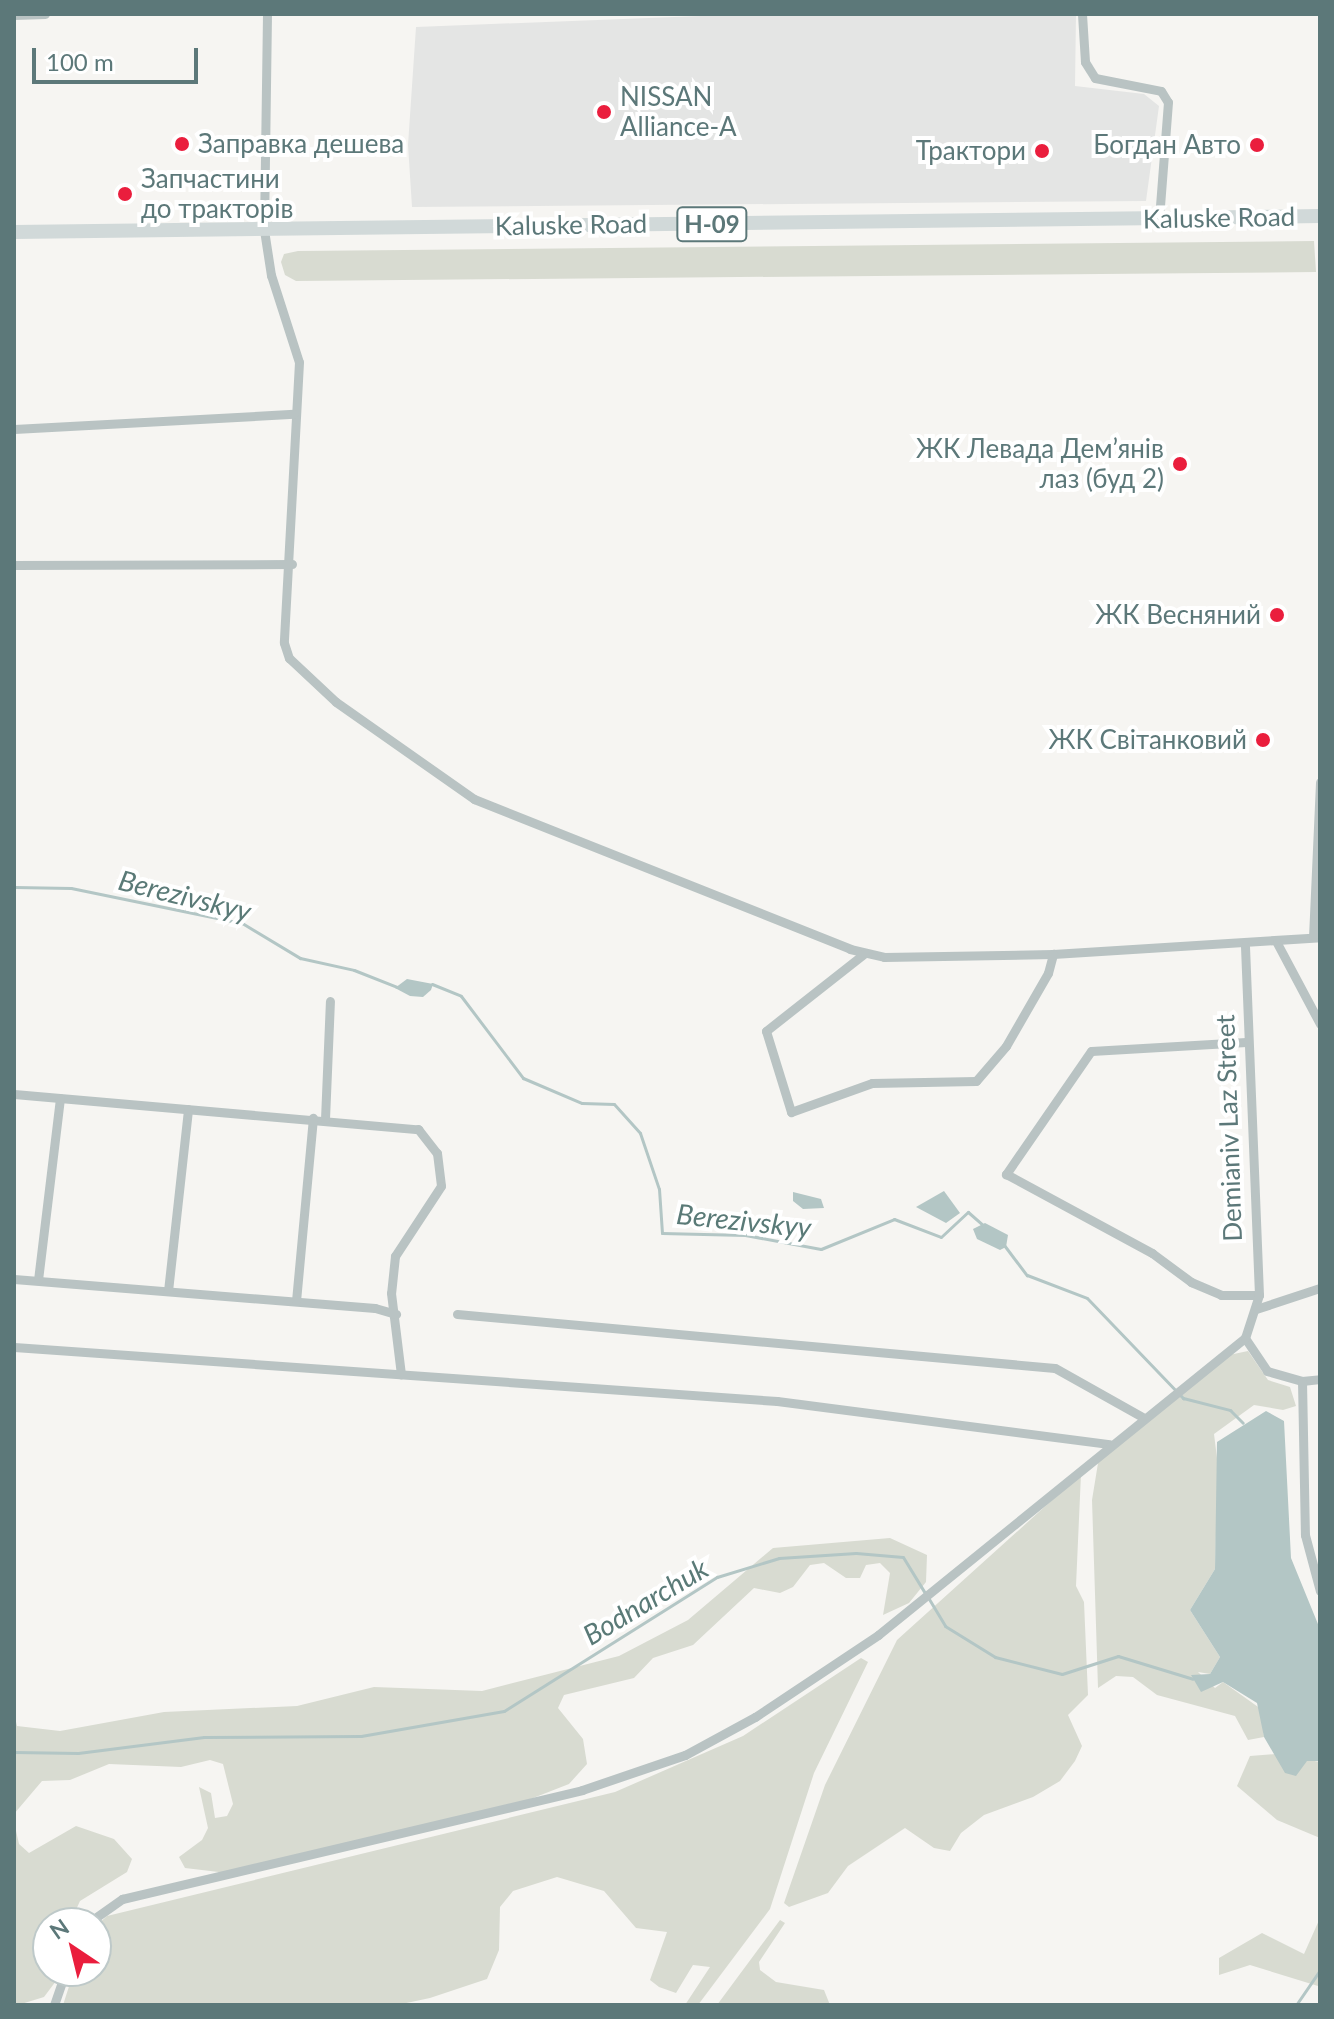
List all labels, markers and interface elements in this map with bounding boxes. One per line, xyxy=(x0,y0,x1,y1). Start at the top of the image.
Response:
scale bar xyxy=(36,32,202,82)
text: 100 m xyxy=(46,47,114,76)
place label: NISSAN Alliance-A xyxy=(620,81,737,142)
marker: NISSAN Alliance-A xyxy=(595,103,613,121)
place label: Заправка дешева xyxy=(198,128,404,160)
place label: Богдан Авто xyxy=(1093,129,1241,161)
marker: Заправка дешева xyxy=(173,135,191,153)
place label: Трактори xyxy=(916,135,1026,167)
marker: Богдан Авто xyxy=(1248,136,1266,154)
marker: Трактори xyxy=(1033,142,1051,160)
place label: Запчастини до тракторів xyxy=(141,163,293,224)
marker: Запчастини до тракторів xyxy=(116,185,134,203)
street label: Kaluske Road xyxy=(1143,201,1295,235)
road number: Н-09 xyxy=(676,204,748,244)
street label: Kaluske Road xyxy=(495,208,647,242)
place label: ЖК Левада Дем’янів лаз (буд 2) xyxy=(916,433,1164,494)
marker: ЖК Левада Дем’янів лаз (буд 2) xyxy=(1171,455,1189,473)
place label: ЖК Весняний xyxy=(1095,599,1261,631)
marker: ЖК Весняний xyxy=(1268,606,1286,624)
place label: ЖК Світанковий xyxy=(1048,724,1247,756)
marker: ЖК Світанковий xyxy=(1254,731,1272,749)
water label: Berezivskyy xyxy=(115,862,255,928)
street label: Demianiv Laz Street xyxy=(1209,1014,1249,1242)
water label: Berezivskyy xyxy=(675,1196,813,1244)
water label: Bodnarchuk xyxy=(576,1551,714,1651)
north arrow xyxy=(32,1907,112,1987)
text: N xyxy=(44,1913,74,1944)

